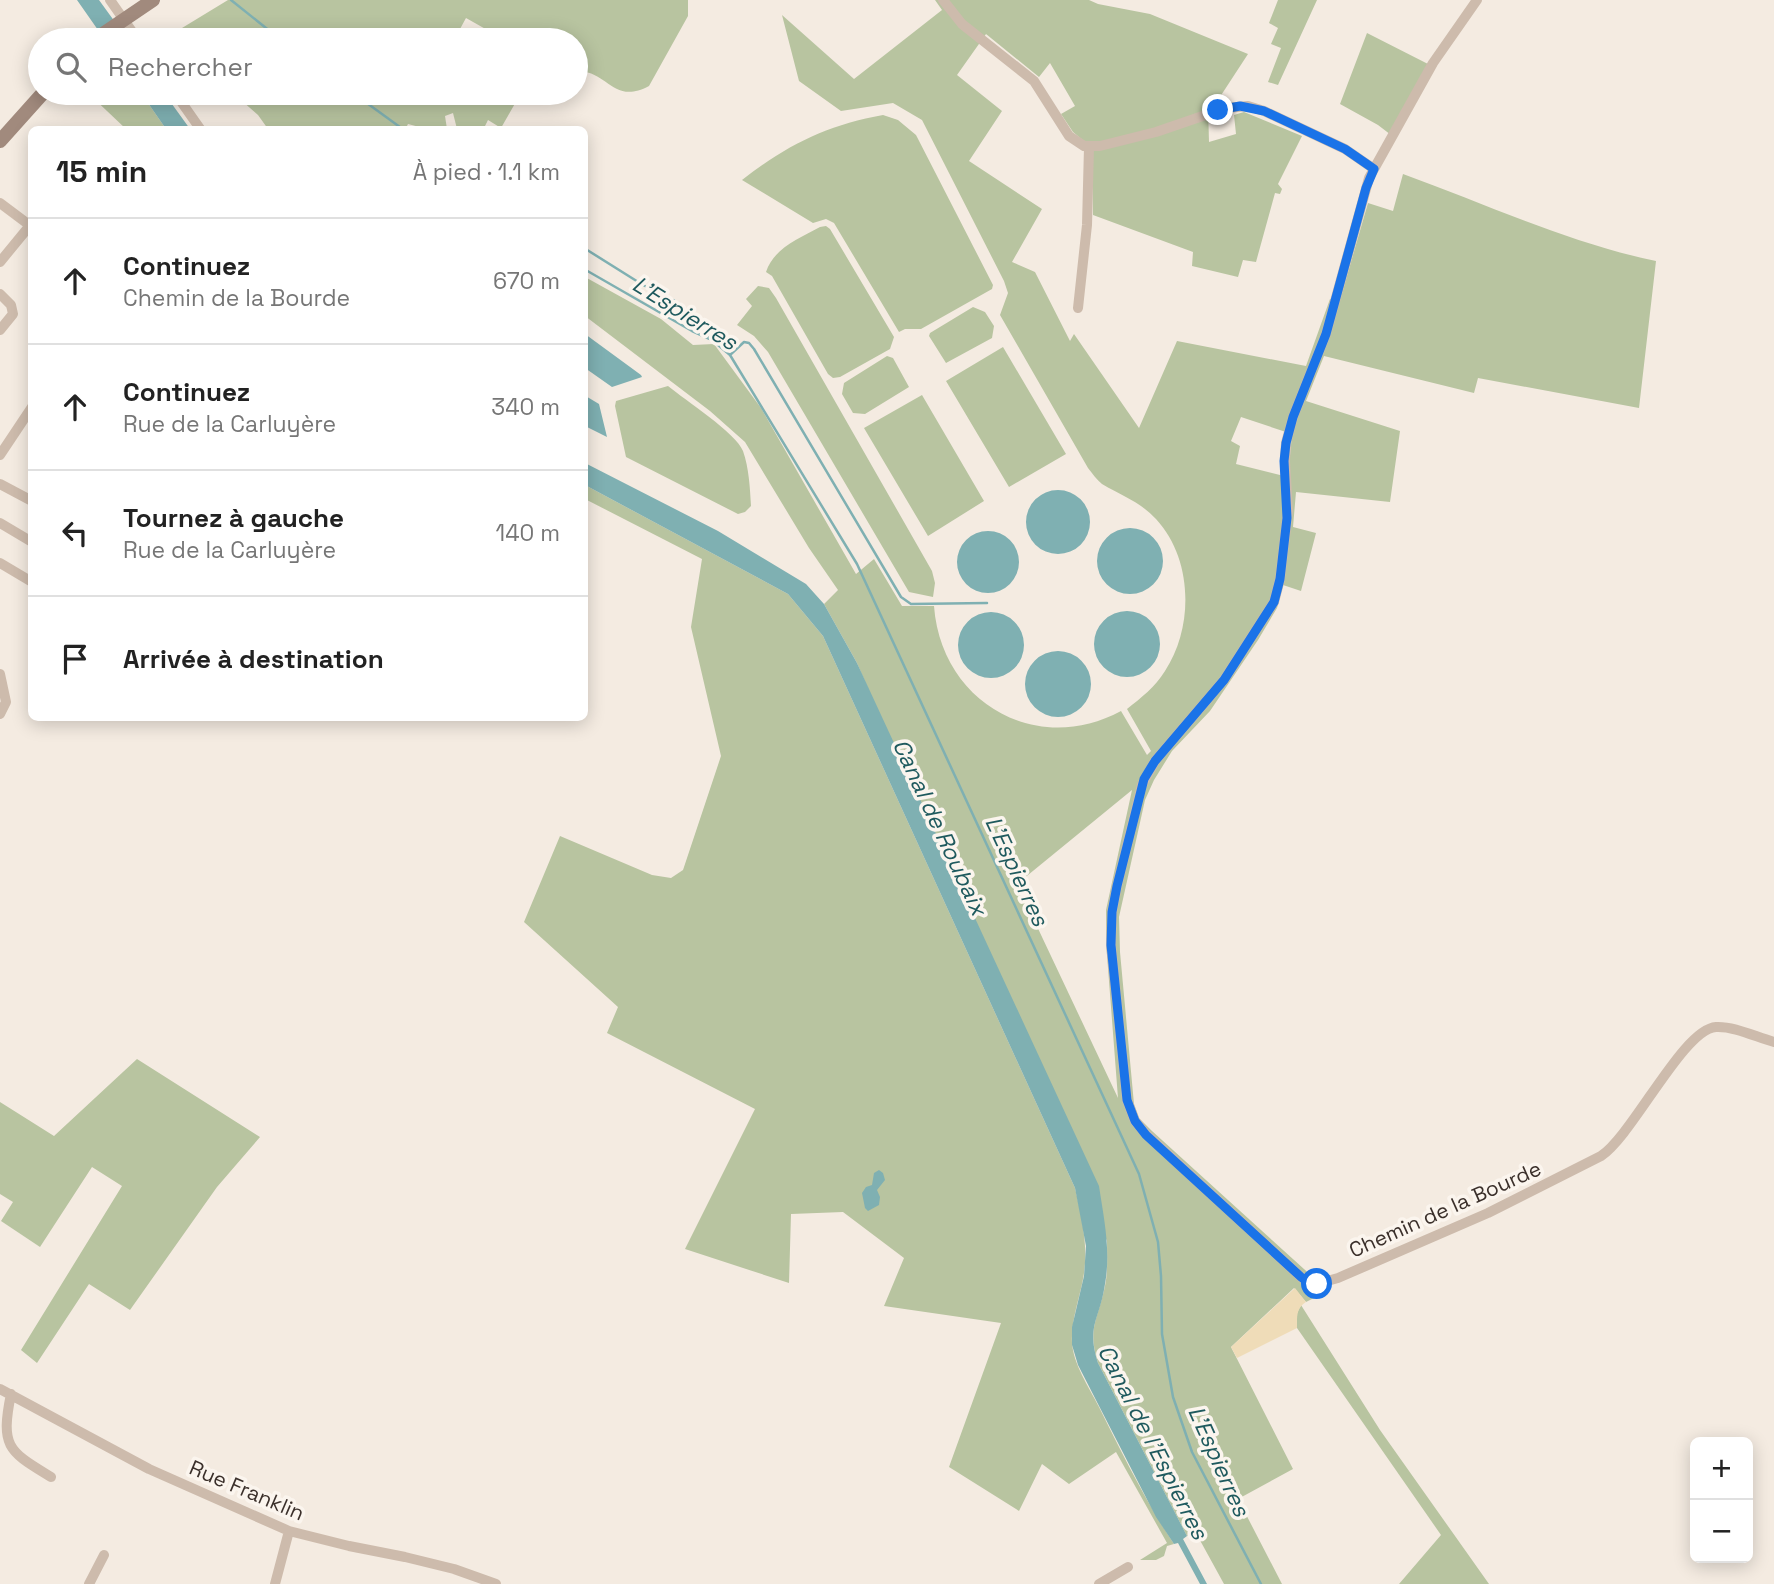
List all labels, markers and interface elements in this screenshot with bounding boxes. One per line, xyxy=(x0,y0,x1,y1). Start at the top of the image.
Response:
search box xyxy=(28,28,588,105)
icon: search xyxy=(52,48,90,86)
text: Rechercher xyxy=(108,50,253,84)
route end xyxy=(1202,94,1233,125)
text: 15 min xyxy=(56,152,147,191)
text: À pied · 1.1 km xyxy=(413,157,560,187)
text: Continuez xyxy=(123,249,250,283)
icon: ahead xyxy=(56,262,94,300)
text: 670 m xyxy=(493,266,560,296)
water label: L'Espierres xyxy=(627,269,744,357)
text: Chemin de la Bourde xyxy=(123,283,350,313)
text: Continuez xyxy=(123,375,250,409)
icon: ahead xyxy=(56,388,94,426)
text: 340 m xyxy=(491,392,560,422)
text: Rue de la Carluyère xyxy=(123,409,336,439)
text: Tournez à gauche xyxy=(123,501,344,535)
icon: left xyxy=(56,514,94,552)
text: 140 m xyxy=(496,518,560,548)
text: Rue de la Carluyère xyxy=(123,535,336,565)
icon: arrive xyxy=(56,640,94,678)
text: Arrivée à destination xyxy=(123,642,384,676)
water label: Canal de Roubaix xyxy=(886,734,995,922)
water label: L'Espierres xyxy=(979,811,1056,931)
street label: Chemin de la Bourde xyxy=(1345,1154,1545,1264)
route start xyxy=(1301,1268,1332,1299)
water label: Canal de l'Espierres xyxy=(1091,1340,1215,1545)
water label: L'Espierres xyxy=(1181,1401,1257,1522)
map controls xyxy=(1690,1437,1753,1563)
button: + xyxy=(1690,1437,1753,1500)
street label: Rue Franklin xyxy=(185,1454,309,1526)
button: − xyxy=(1690,1500,1753,1563)

